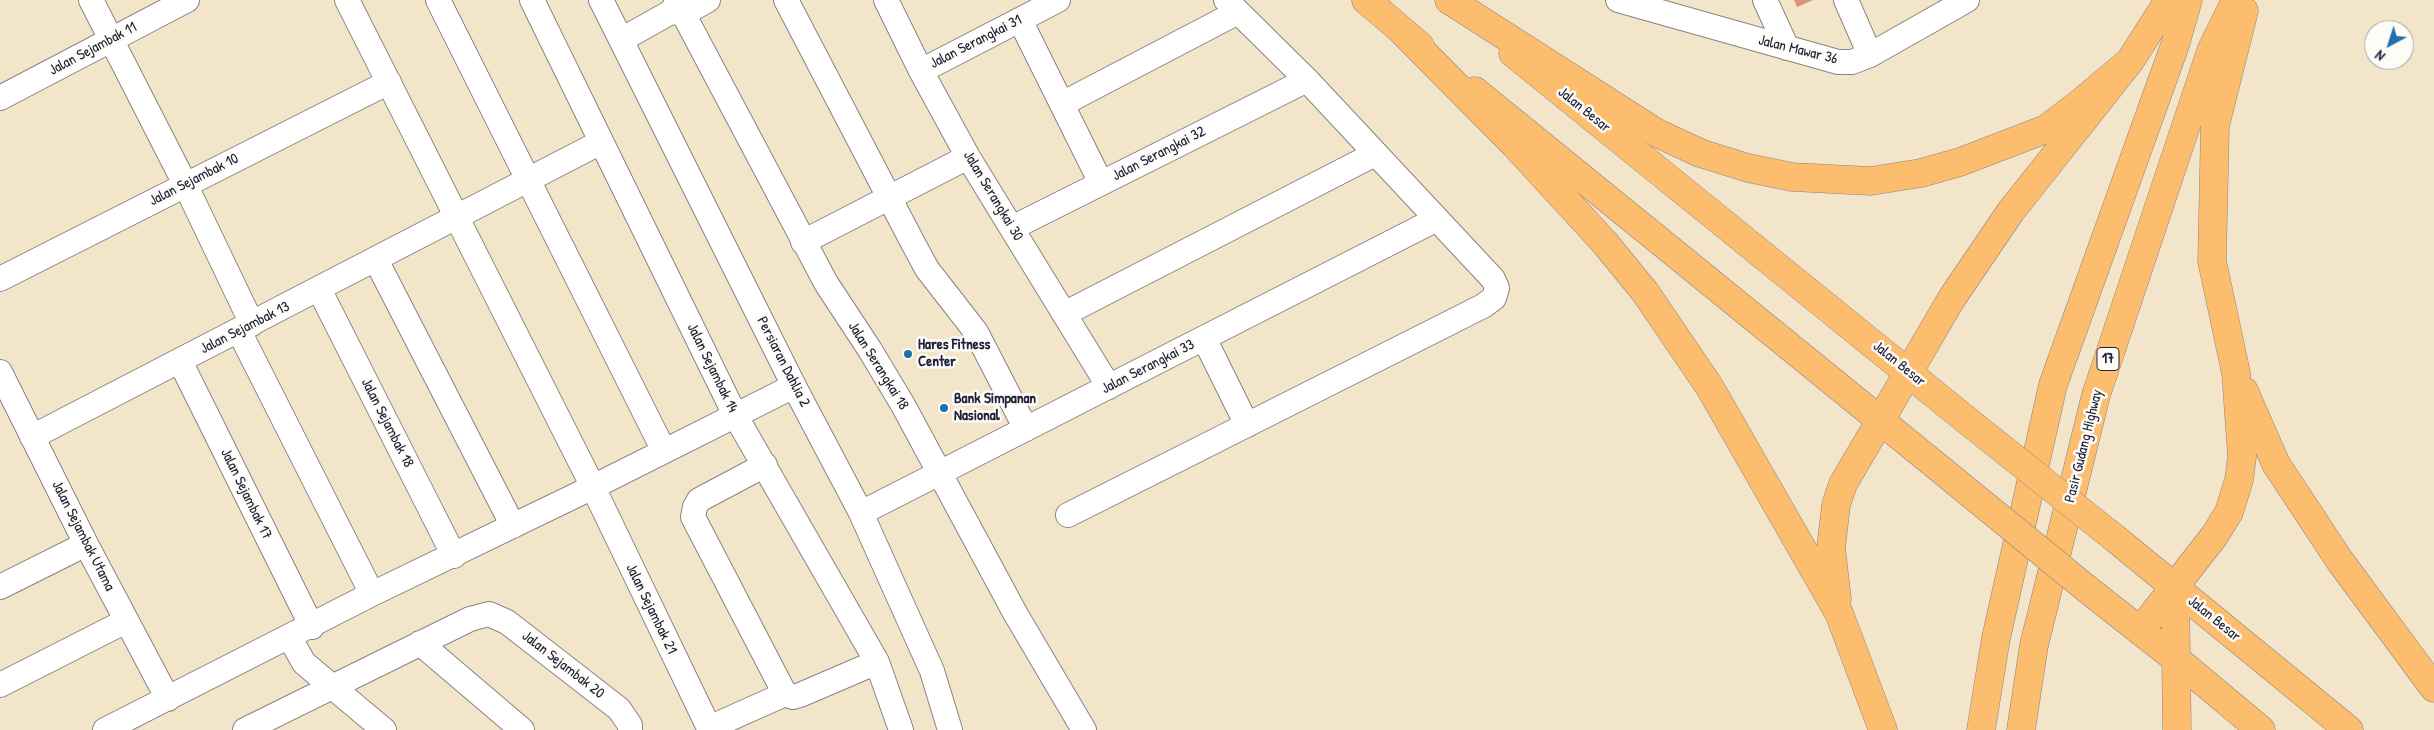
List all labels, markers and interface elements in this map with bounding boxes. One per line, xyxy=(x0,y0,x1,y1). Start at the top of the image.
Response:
street label: Jalan Serangkai 31 xyxy=(927,11,1025,73)
street label: Jalan Sejambak 11 xyxy=(46,18,140,80)
north arrow xyxy=(2364,20,2414,70)
street label: Jalan Mawar 36 xyxy=(1756,31,1840,69)
text: N xyxy=(2371,46,2389,66)
street label: Jalan Besar xyxy=(1554,83,1614,137)
street label: Jalan Serangkai 32 xyxy=(1109,123,1209,185)
street label: Jalan Serangkai 30 xyxy=(959,148,1027,244)
street label: Jalan Sejambak 10 xyxy=(146,150,242,210)
street label: Jalan Sejambak 13 xyxy=(197,298,293,358)
street label: Persiaran Dahlia 2 xyxy=(753,314,813,410)
street label: Jalan Serangkai 18 xyxy=(844,319,912,413)
street label: Jalan Sejambak 14 xyxy=(683,321,741,415)
place label: Hares Fitness Center xyxy=(918,336,990,371)
street label: Jalan Serangkai 33 xyxy=(1099,336,1197,398)
street label: Jalan Besar xyxy=(1869,337,1929,391)
marker: Hares Fitness Center xyxy=(902,348,914,360)
road number: 17 xyxy=(2097,348,2119,370)
street label: Jalan Sejambak 18 xyxy=(357,375,417,471)
street label: Pasir Gudang Highway xyxy=(2061,388,2107,504)
place label: Bank Simpanan Nasional xyxy=(954,390,1036,425)
marker: Bank Simpanan Nasional xyxy=(938,402,950,414)
street label: Jalan Sejambak 17 xyxy=(216,446,276,542)
street label: Jalan Sejambak Utama xyxy=(47,478,119,594)
street label: Jalan Sejambak 21 xyxy=(621,561,681,657)
street label: Jalan Besar xyxy=(2184,592,2244,646)
street label: Jalan Sejambak 20 xyxy=(518,627,608,703)

